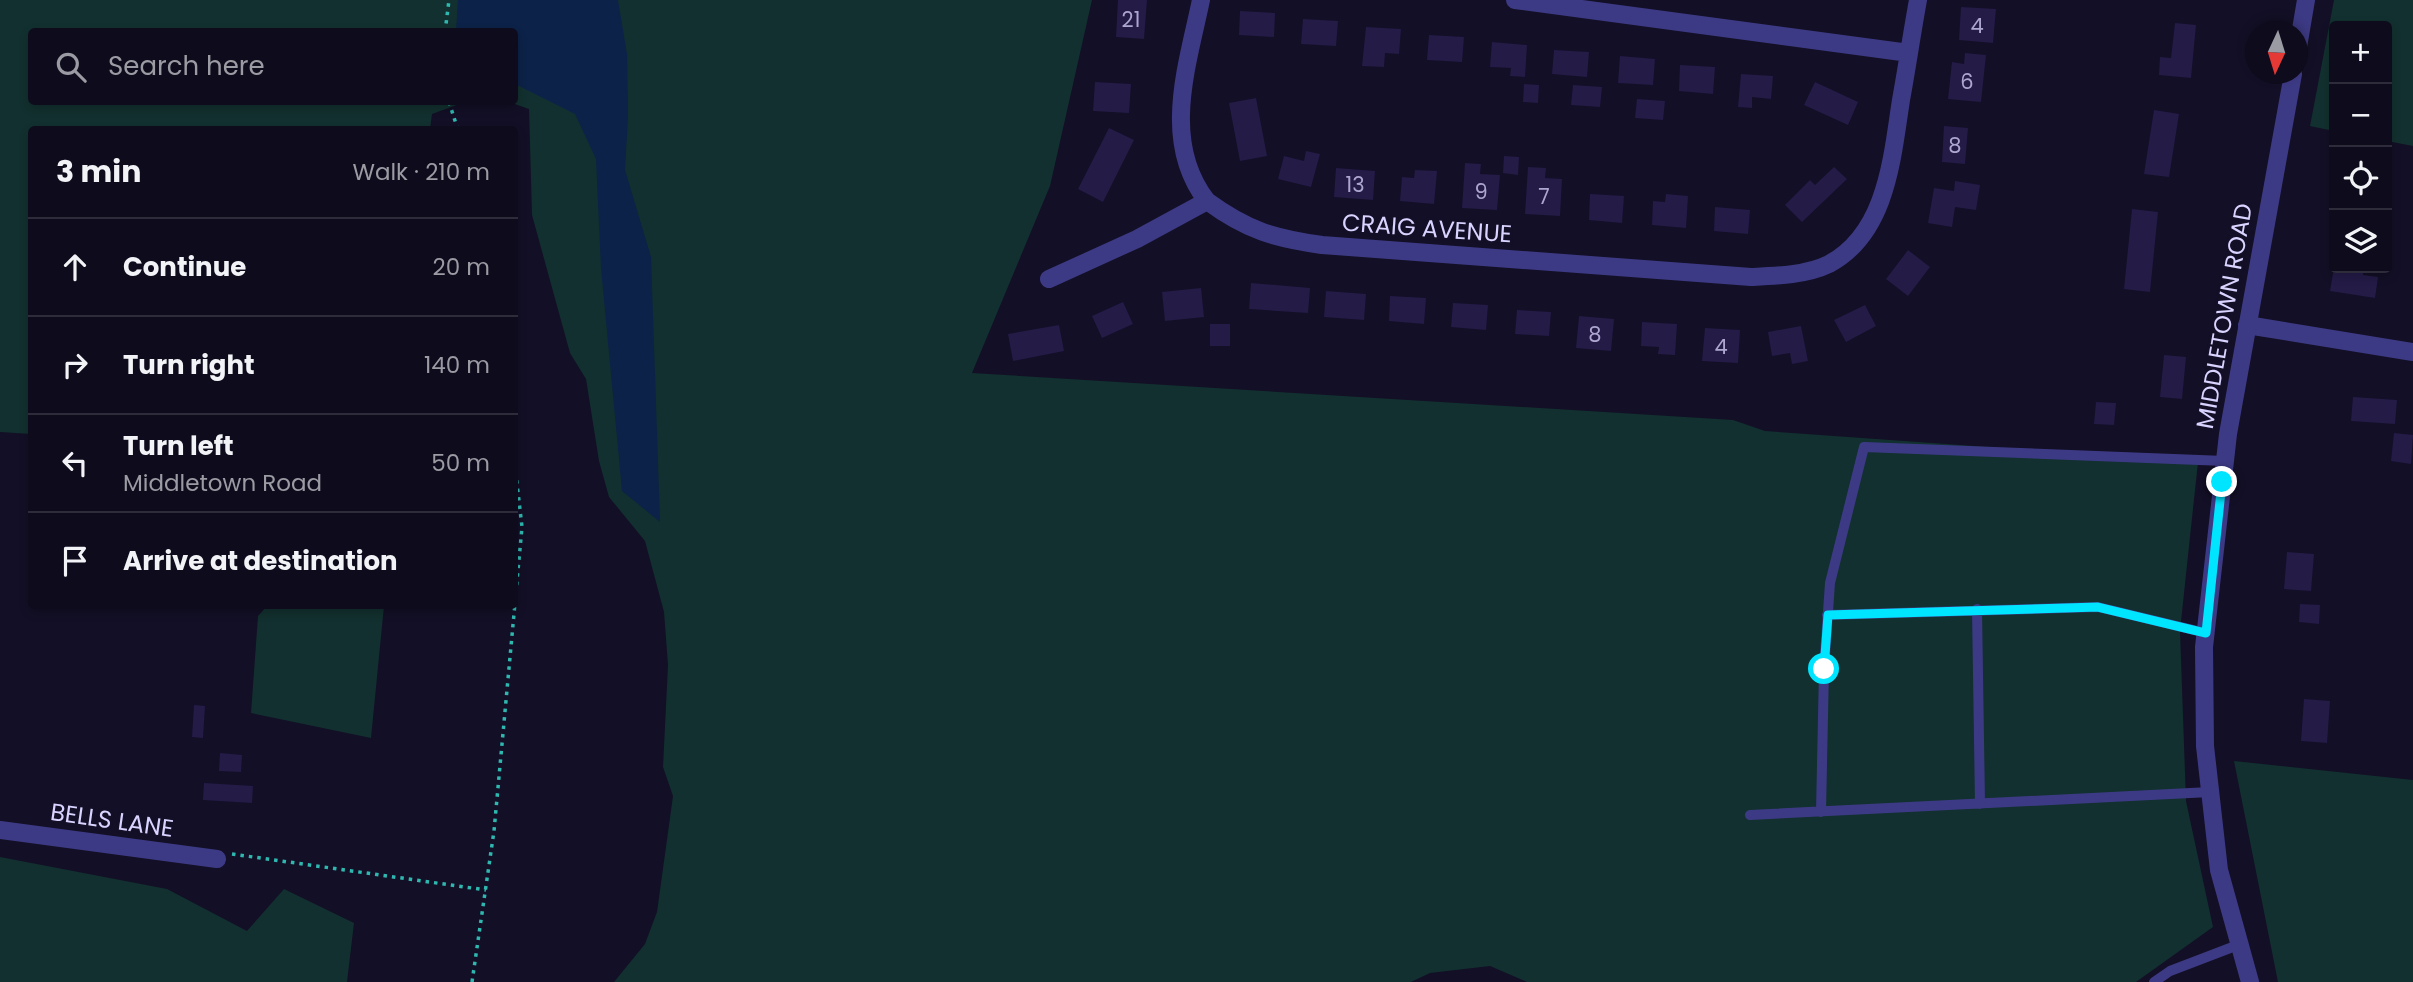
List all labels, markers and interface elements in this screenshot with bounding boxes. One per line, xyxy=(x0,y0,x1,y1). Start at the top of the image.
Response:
house number: 21 xyxy=(1122,5,1140,34)
house number: 4 xyxy=(1970,11,1984,40)
north arrow xyxy=(2245,21,2308,84)
map controls xyxy=(2329,21,2392,273)
button: + xyxy=(2329,21,2392,84)
search box xyxy=(28,28,518,105)
icon: search xyxy=(52,48,90,86)
text: Search here xyxy=(108,48,265,84)
house number: 6 xyxy=(1960,67,1974,96)
button: − xyxy=(2329,84,2392,147)
house number: 8 xyxy=(1948,131,1962,160)
button: locate xyxy=(2329,147,2392,210)
text: 3 min xyxy=(56,150,141,193)
text: Walk · 210 m xyxy=(352,156,490,188)
house number: 13 xyxy=(1345,170,1365,199)
house number: 9 xyxy=(1474,177,1488,206)
house number: 7 xyxy=(1538,182,1550,211)
street label: MIDDLETOWN ROAD xyxy=(2188,201,2260,431)
street label: CRAIG AVENUE xyxy=(1341,206,1513,250)
button: layers xyxy=(2329,210,2392,273)
icon: ahead xyxy=(56,248,94,286)
text: Continue xyxy=(123,249,246,285)
text: 20 m xyxy=(432,251,490,283)
house number: 8 xyxy=(1588,320,1602,349)
house number: 4 xyxy=(1714,332,1728,361)
icon: right xyxy=(56,346,94,384)
text: Turn right xyxy=(123,347,255,383)
text: 140 m xyxy=(424,349,490,381)
text: Turn left xyxy=(123,428,234,464)
icon: left xyxy=(56,444,94,482)
text: 50 m xyxy=(431,447,490,479)
route end xyxy=(2206,466,2237,497)
text: Middletown Road xyxy=(123,467,322,499)
icon: arrive xyxy=(56,542,94,580)
text: Arrive at destination xyxy=(123,543,398,579)
route start xyxy=(1808,653,1839,684)
street label: BELLS LANE xyxy=(48,795,176,845)

